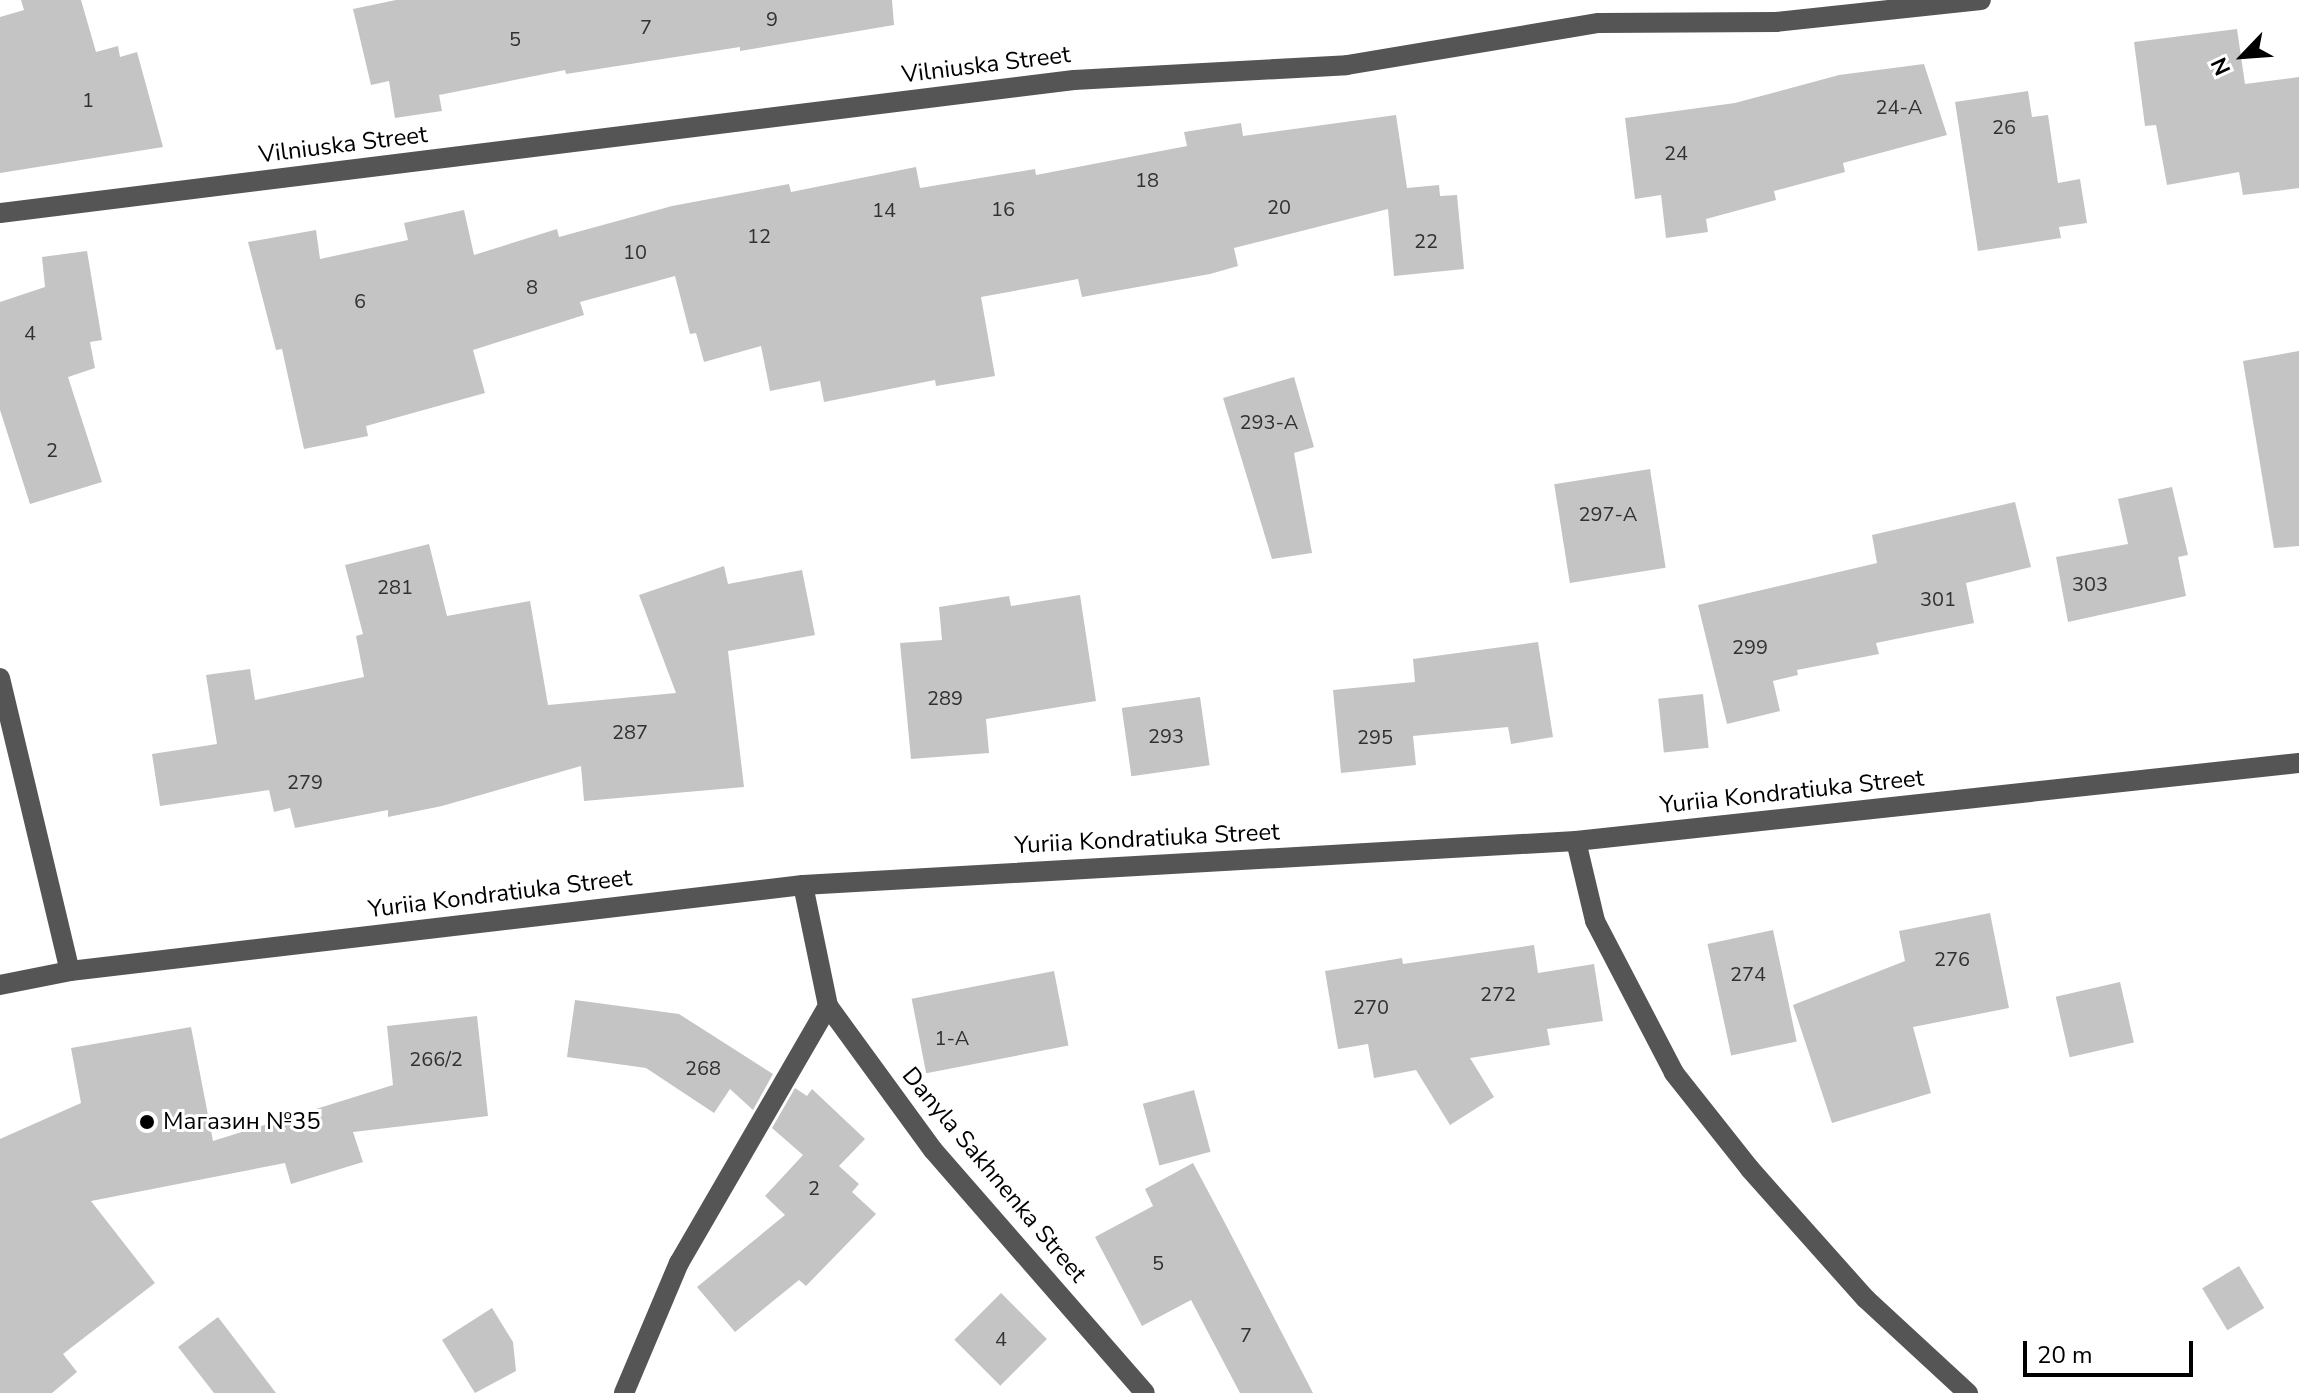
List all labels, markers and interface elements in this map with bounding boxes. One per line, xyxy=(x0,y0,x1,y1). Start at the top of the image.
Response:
house number: 9 xyxy=(766,7,778,31)
house number: 7 xyxy=(640,15,652,39)
north arrow xyxy=(2203,16,2283,96)
house number: 5 xyxy=(509,27,521,51)
street label: Vilniuska Street xyxy=(900,40,1072,90)
text: N xyxy=(2204,52,2238,80)
house number: 1 xyxy=(82,88,94,112)
house number: 24-А xyxy=(1876,95,1922,119)
house number: 26 xyxy=(1992,115,2016,139)
street label: Vilniuska Street xyxy=(257,120,429,170)
house number: 24 xyxy=(1664,141,1688,165)
house number: 18 xyxy=(1135,168,1159,192)
house number: 20 xyxy=(1267,195,1291,219)
house number: 16 xyxy=(991,197,1015,221)
house number: 14 xyxy=(872,198,896,222)
house number: 12 xyxy=(747,224,771,248)
house number: 22 xyxy=(1414,229,1438,253)
house number: 10 xyxy=(623,240,647,264)
house number: 8 xyxy=(526,275,538,299)
house number: 6 xyxy=(354,289,366,313)
house number: 4 xyxy=(24,321,36,345)
house number: 293-А xyxy=(1240,410,1298,434)
house number: 2 xyxy=(46,438,58,462)
house number: 297-А xyxy=(1579,502,1637,526)
house number: 303 xyxy=(2072,572,2108,596)
house number: 281 xyxy=(377,575,413,599)
house number: 301 xyxy=(1920,587,1956,611)
house number: 299 xyxy=(1732,635,1768,659)
house number: 289 xyxy=(927,686,963,710)
house number: 287 xyxy=(612,720,648,744)
house number: 293 xyxy=(1148,724,1184,748)
house number: 295 xyxy=(1357,725,1393,749)
street label: Yuriia Kondratiuka Street xyxy=(1659,764,1925,820)
house number: 279 xyxy=(287,770,323,794)
street label: Yuriia Kondratiuka Street xyxy=(1014,818,1280,860)
street label: Yuriia Kondratiuka Street xyxy=(367,864,633,924)
house number: 276 xyxy=(1934,947,1970,971)
house number: 274 xyxy=(1730,962,1766,986)
house number: 272 xyxy=(1480,982,1516,1006)
house number: 270 xyxy=(1353,995,1389,1019)
house number: 1-А xyxy=(935,1026,969,1050)
house number: 266/2 xyxy=(409,1047,463,1071)
house number: 268 xyxy=(685,1056,721,1080)
street label: Danyla Sakhnenka Street xyxy=(896,1062,1092,1288)
place label: Магазин №35 xyxy=(163,1108,321,1136)
marker: Магазин №35 xyxy=(138,1113,156,1131)
house number: 2 xyxy=(808,1176,820,1200)
house number: 5 xyxy=(1152,1251,1164,1275)
house number: 7 xyxy=(1240,1323,1252,1347)
scale bar xyxy=(2027,1325,2197,1375)
house number: 4 xyxy=(995,1327,1007,1351)
text: 20 m xyxy=(2037,1339,2093,1371)

